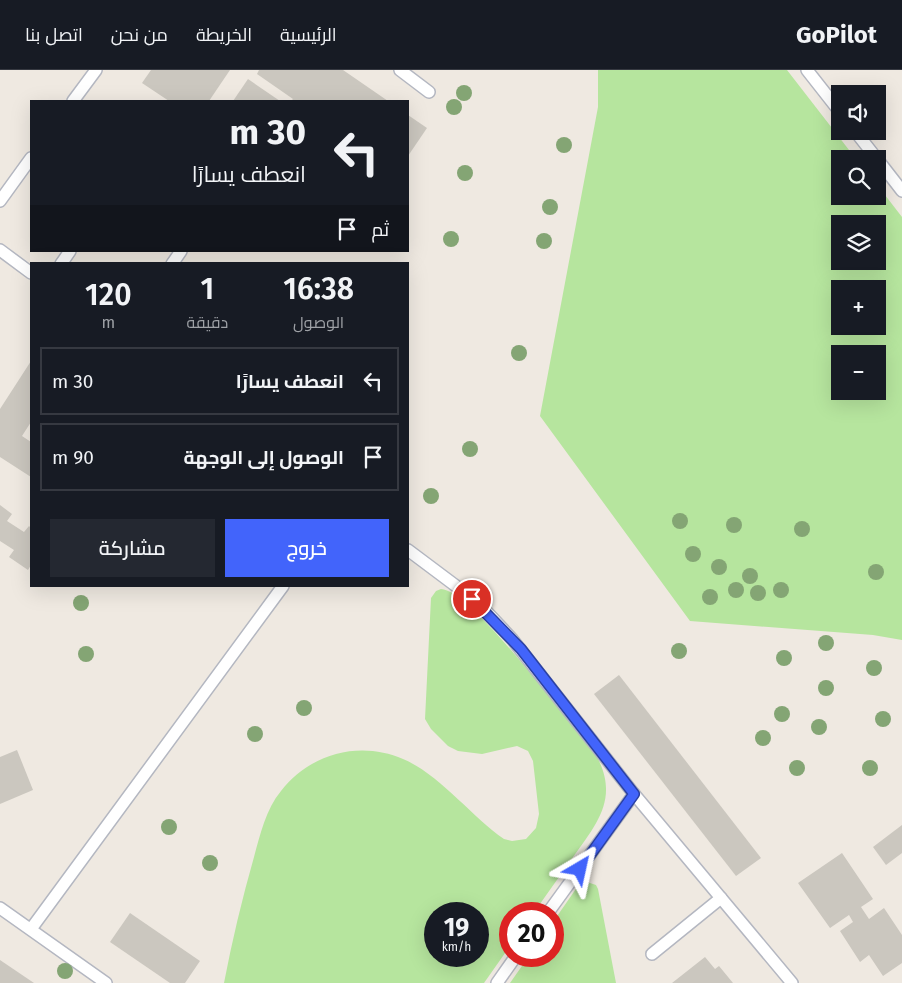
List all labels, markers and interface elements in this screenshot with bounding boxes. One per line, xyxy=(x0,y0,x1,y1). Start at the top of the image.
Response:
text: GoPilot xyxy=(796,21,877,49)
text: اتصل بنا xyxy=(25,24,83,46)
text: من نحن xyxy=(111,24,168,46)
text: الخريطة xyxy=(196,24,252,46)
text: الرئيسية xyxy=(280,24,337,46)
map controls xyxy=(831,85,886,400)
button: sound xyxy=(831,85,886,140)
text: 30 m xyxy=(229,111,306,153)
icon: left xyxy=(324,120,389,185)
button: search xyxy=(831,150,886,205)
text: انعطف يسارًا xyxy=(192,161,306,188)
icon: arrive xyxy=(333,215,361,243)
button: layers xyxy=(831,215,886,270)
text: ثم xyxy=(371,218,389,241)
text: 1 xyxy=(201,271,214,307)
text: 16:38 xyxy=(283,271,354,307)
text: 120 xyxy=(85,277,132,313)
button: + xyxy=(831,280,886,335)
text: m xyxy=(101,313,115,332)
text: دقيقة xyxy=(187,313,228,332)
text: الوصول xyxy=(293,313,344,332)
button: − xyxy=(831,345,886,400)
icon: left xyxy=(359,367,387,395)
text: 30 m xyxy=(52,370,93,393)
text: انعطف يسارًا xyxy=(236,370,344,393)
icon: arrive xyxy=(359,443,387,471)
text: 90 m xyxy=(52,446,94,469)
text: الوصول إلى الوجهة xyxy=(184,446,344,469)
button: مشاركة xyxy=(50,519,215,577)
button: خروج xyxy=(225,519,389,577)
pin xyxy=(451,578,493,620)
icon: arrive xyxy=(458,585,486,613)
position arrow xyxy=(553,842,605,894)
speed limit sign: 20 xyxy=(499,902,564,967)
text: 19 xyxy=(444,913,469,943)
text: km/h xyxy=(442,940,471,954)

